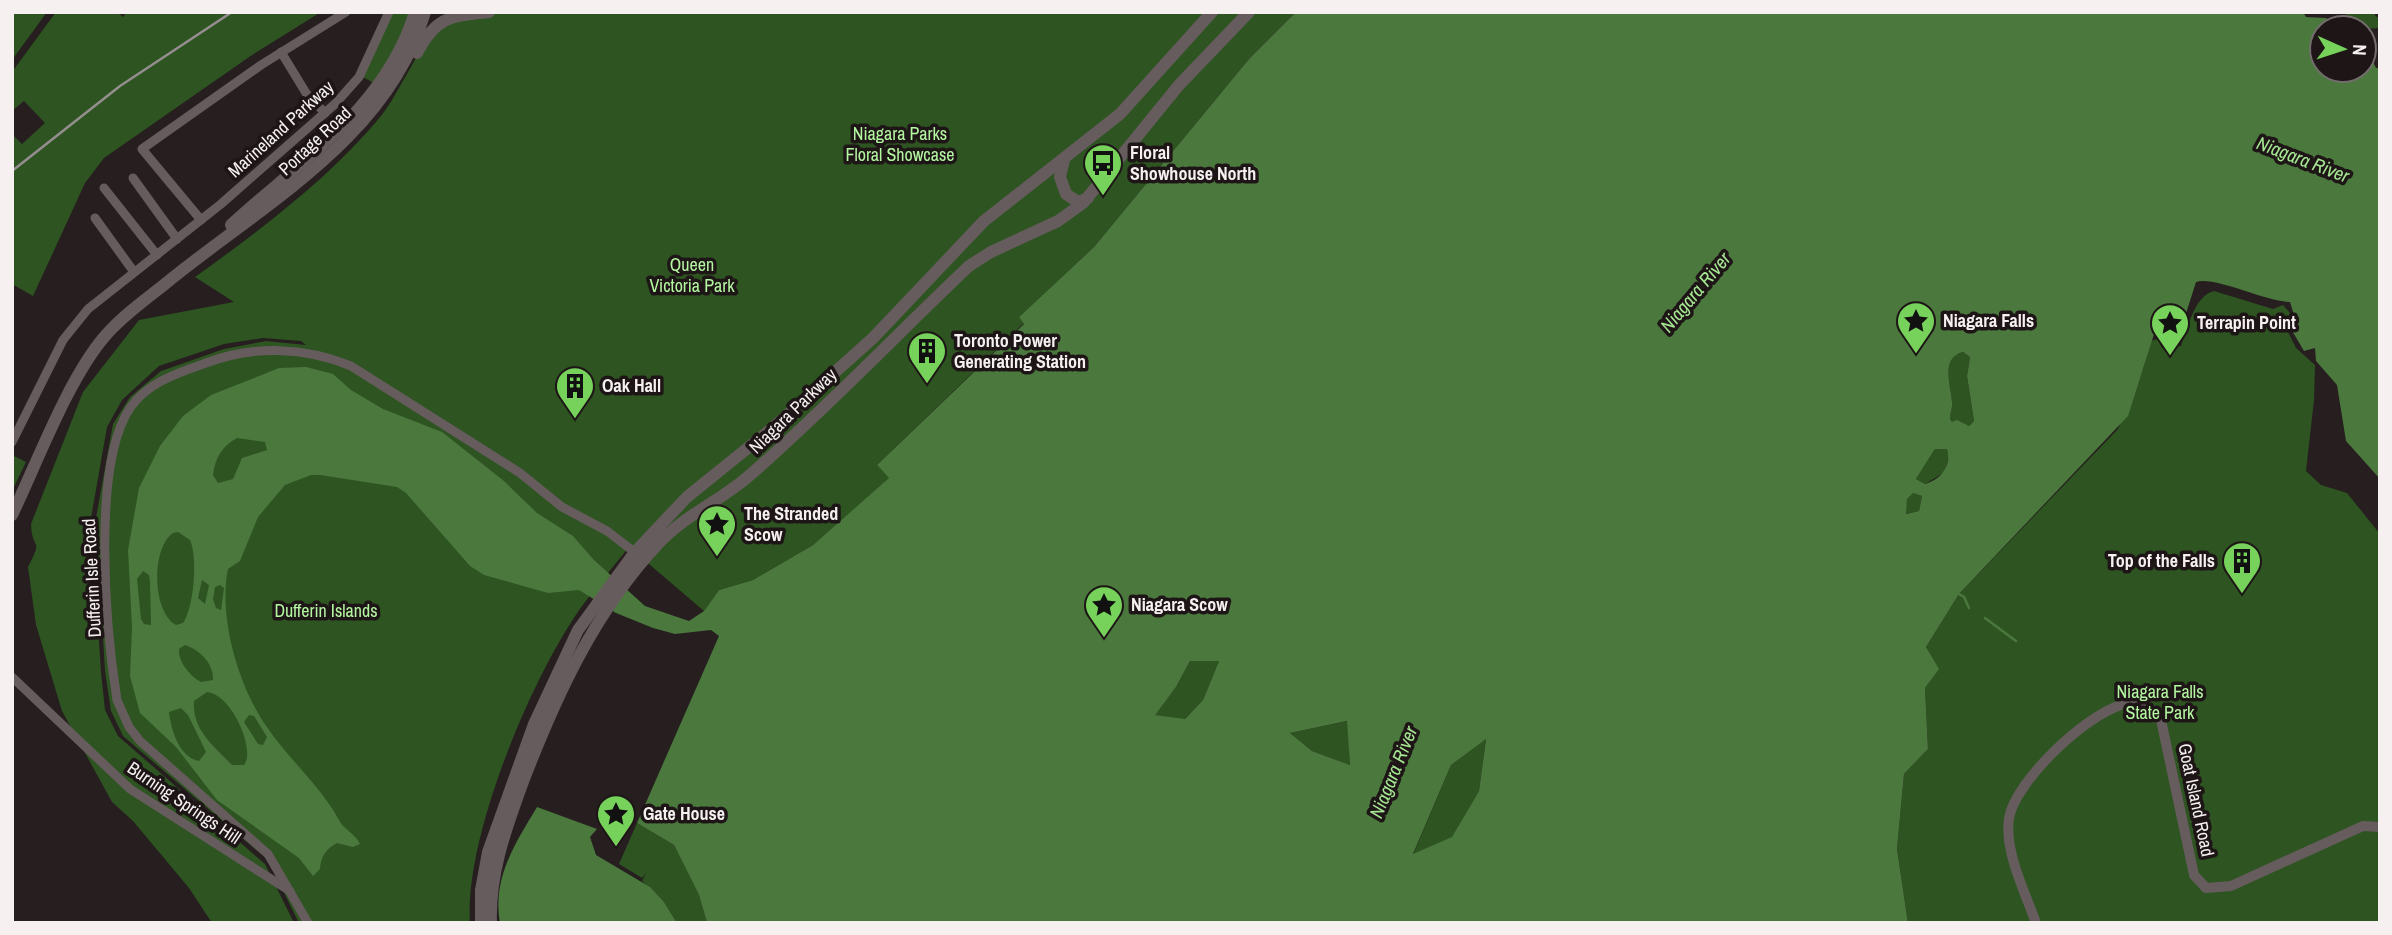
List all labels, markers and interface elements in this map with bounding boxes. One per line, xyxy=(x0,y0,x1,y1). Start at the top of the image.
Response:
north arrow xyxy=(2308,14,2378,84)
text: N xyxy=(2347,44,2373,56)
street label: Marineland Parkway xyxy=(222,74,339,183)
street label: Portage Road xyxy=(273,100,356,181)
park label: Niagara Parks Floral Showcase xyxy=(845,121,955,167)
water label: Niagara River xyxy=(2253,129,2354,189)
place label: Floral Showhouse North xyxy=(1130,140,1256,186)
bus stop icon: Floral Showhouse North xyxy=(1082,142,1124,197)
water label: Niagara River xyxy=(1654,246,1737,338)
park label: Queen Victoria Park xyxy=(649,252,735,298)
place icon: Niagara Falls xyxy=(1895,300,1937,355)
place icon: Terrapin Point xyxy=(2149,302,2191,357)
place label: Niagara Falls xyxy=(1943,308,2034,333)
place label: Terrapin Point xyxy=(2197,310,2296,335)
place label: Toronto Power Generating Station xyxy=(954,328,1086,374)
building icon: Toronto Power Generating Station xyxy=(906,330,948,385)
street label: Niagara Parkway xyxy=(743,362,842,459)
building icon: Oak Hall xyxy=(554,365,596,420)
place label: Oak Hall xyxy=(602,373,661,398)
place label: The Stranded Scow xyxy=(744,501,838,547)
place icon: The Stranded Scow xyxy=(696,503,738,558)
street label: Dufferin Isle Road xyxy=(76,518,107,638)
building icon: Top of the Falls xyxy=(2221,540,2263,595)
place label: Top of the Falls xyxy=(2108,548,2215,573)
place icon: Niagara Scow xyxy=(1083,584,1125,639)
place label: Niagara Scow xyxy=(1131,592,1228,617)
park label: Dufferin Islands xyxy=(274,598,378,623)
park label: Niagara Falls State Park xyxy=(2116,679,2204,725)
water label: Niagara River xyxy=(1363,721,1424,822)
street label: Goat Island Road xyxy=(2172,741,2221,859)
street label: Burning Springs Hill xyxy=(123,755,246,850)
place icon: Gate House xyxy=(595,793,637,848)
place label: Gate House xyxy=(643,801,725,826)

